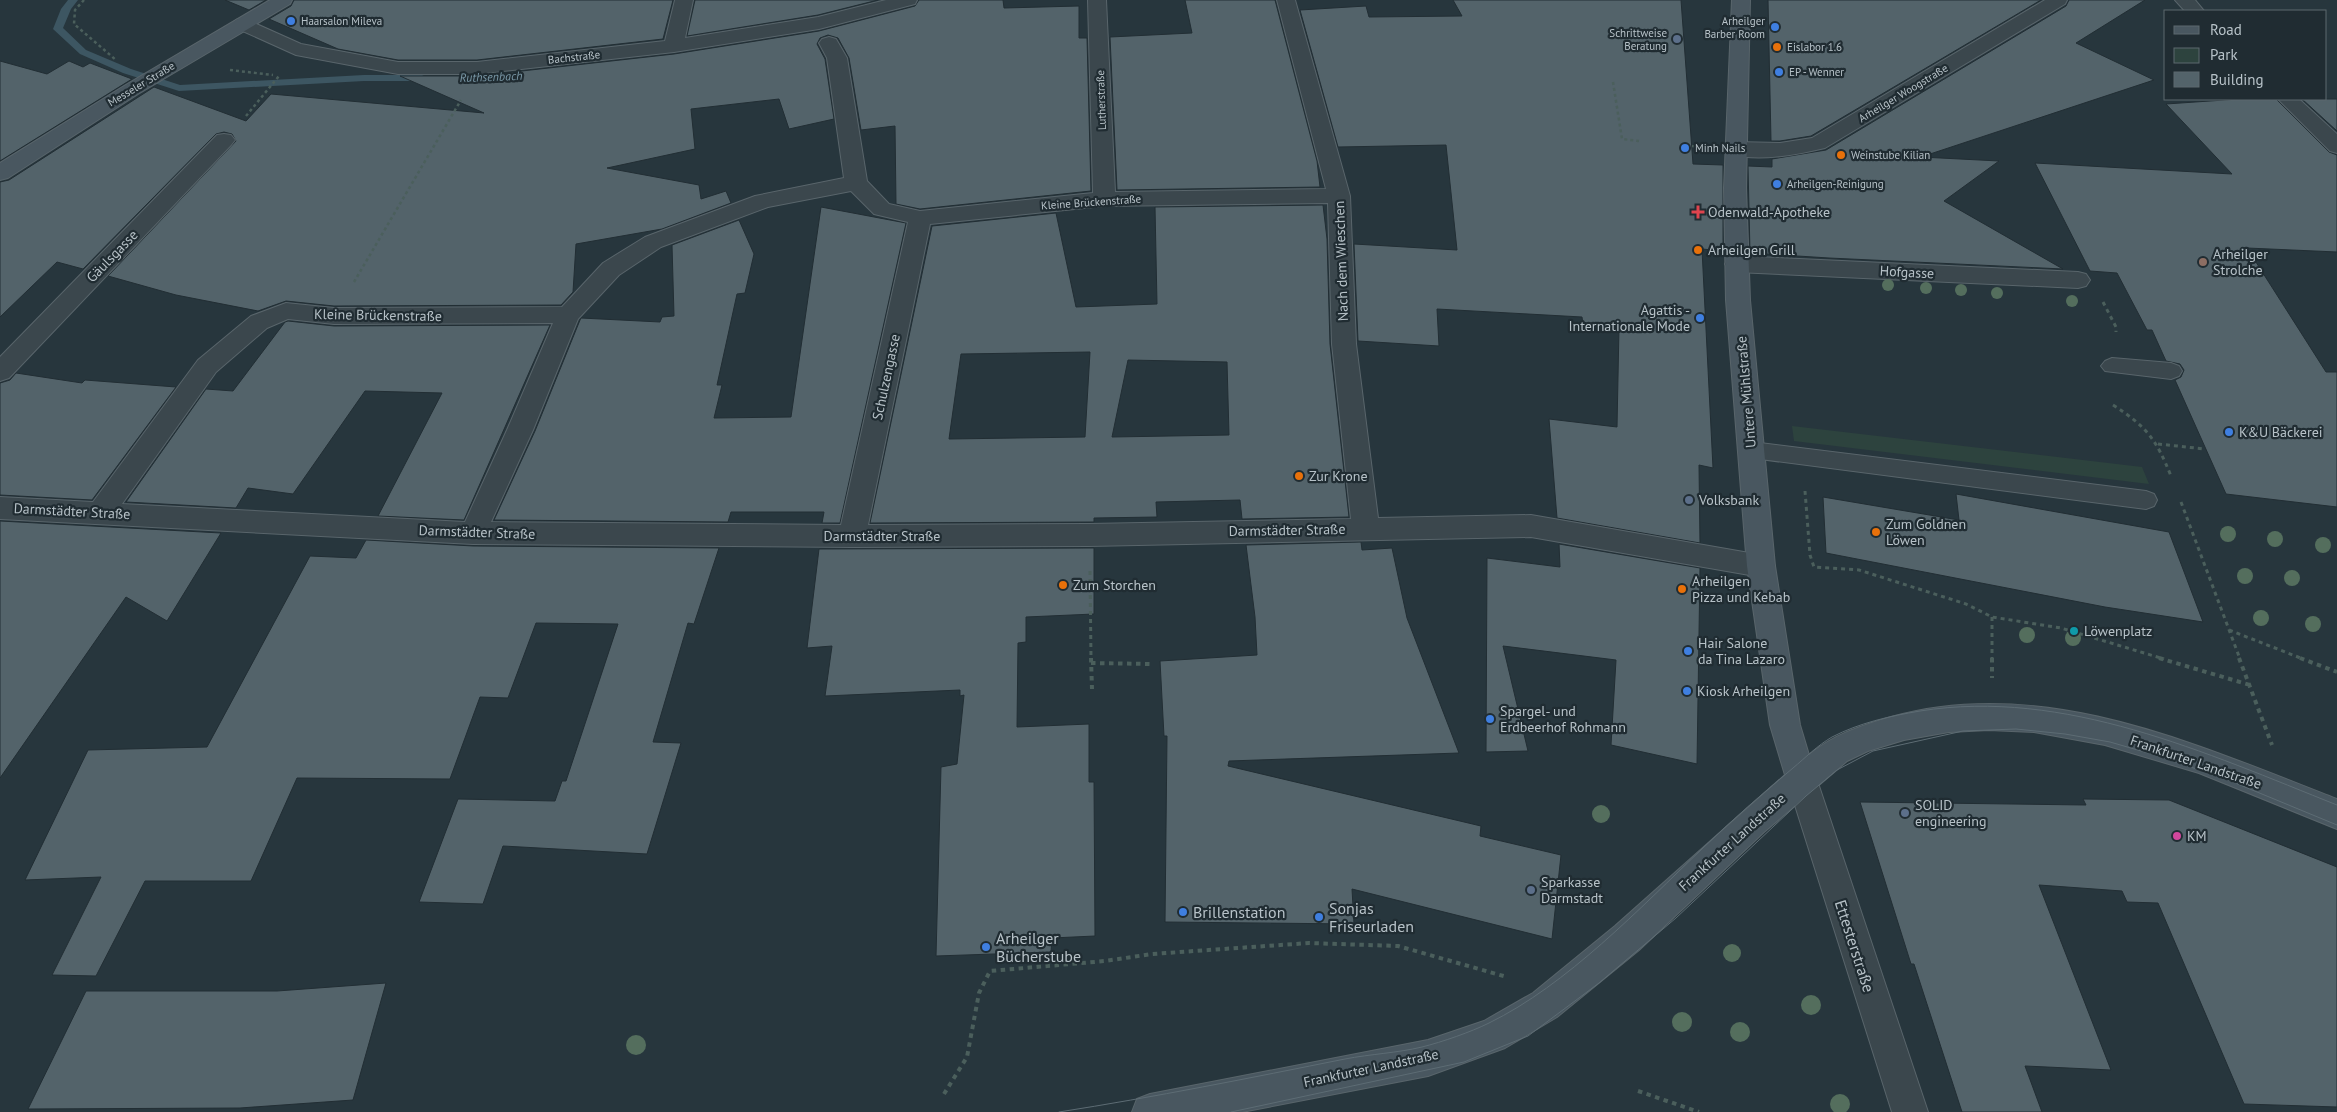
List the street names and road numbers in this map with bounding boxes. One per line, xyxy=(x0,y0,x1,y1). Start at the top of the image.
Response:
street label: Bachstraße xyxy=(547,47,601,67)
street label: Messeler Straße xyxy=(105,58,177,109)
street label: Arheilger Woogstraße xyxy=(1856,61,1951,125)
street label: Lutherstraße xyxy=(1093,69,1109,130)
street label: Kleine Brückenstraße xyxy=(1040,191,1142,212)
street label: Nach dem Wieschen xyxy=(1330,200,1352,322)
street label: Gäulsgasse xyxy=(82,226,142,286)
street label: Hofgasse xyxy=(1879,262,1935,282)
street label: Kleine Brückenstraße xyxy=(314,305,442,325)
street label: Schulzengasse xyxy=(868,332,904,422)
street label: Untere Mühlstraße xyxy=(1732,335,1760,449)
street label: Darmstädter Straße xyxy=(13,499,131,523)
street label: Darmstädter Straße xyxy=(1228,520,1346,540)
street label: Darmstädter Straße xyxy=(418,521,536,543)
street label: Darmstädter Straße xyxy=(824,527,940,545)
street label: Frankfurter Landstraße xyxy=(2128,731,2264,793)
street label: Frankfurter Landstraße xyxy=(1675,789,1789,895)
street label: Ettesterstraße xyxy=(1831,897,1879,995)
street label: Frankfurter Landstraße xyxy=(1302,1045,1440,1091)

